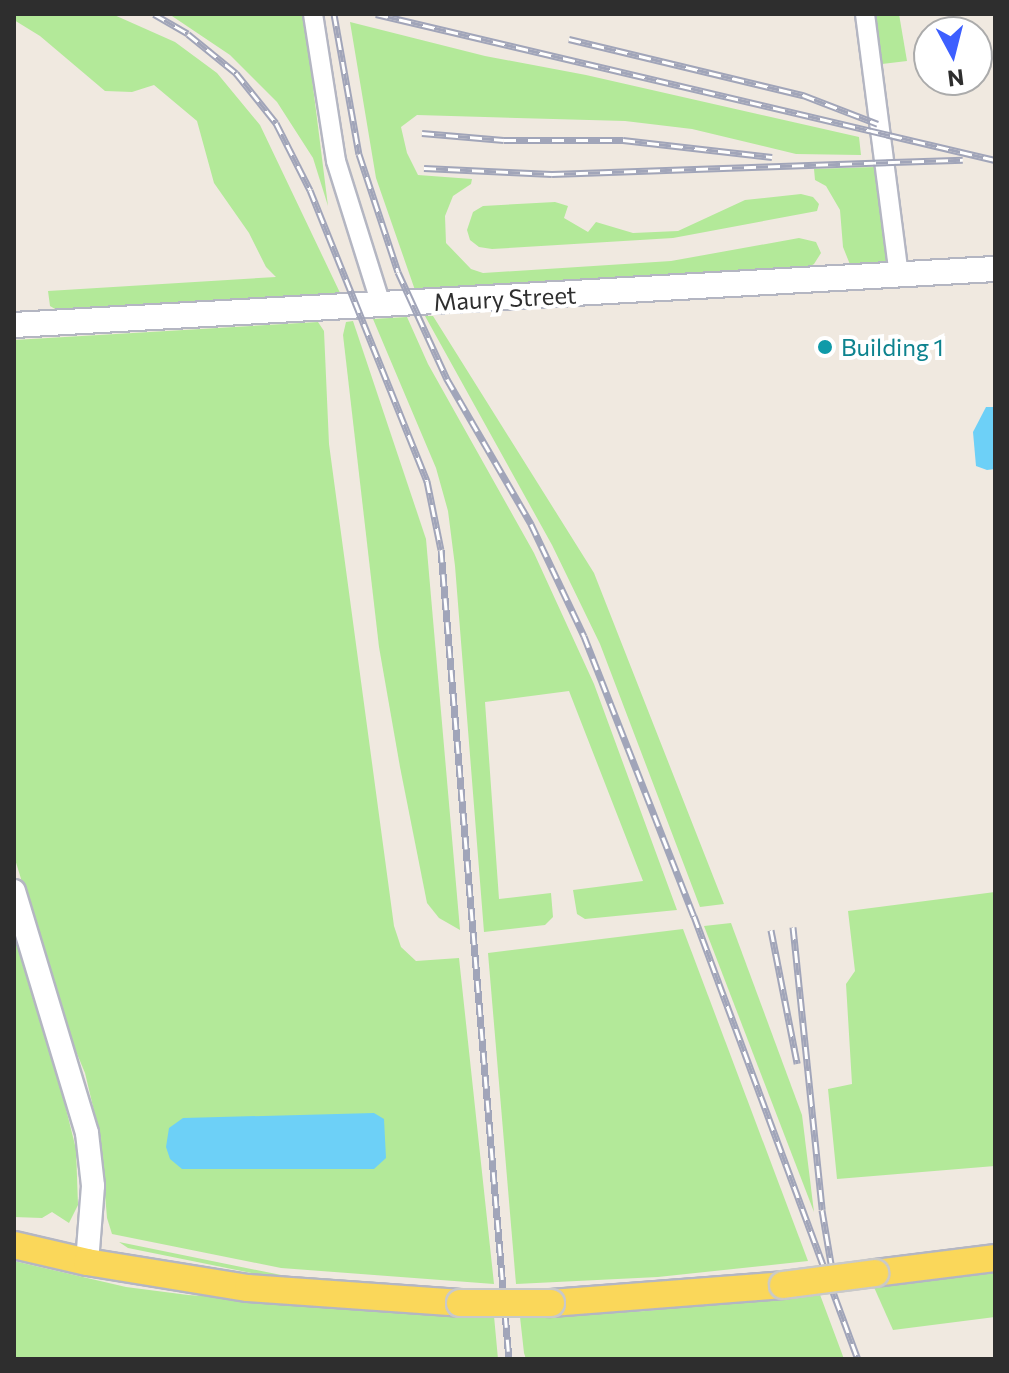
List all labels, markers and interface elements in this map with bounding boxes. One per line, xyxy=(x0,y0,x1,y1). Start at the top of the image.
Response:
north arrow xyxy=(913,16,993,96)
text: N xyxy=(946,64,966,93)
street label: Maury Street xyxy=(433,280,577,316)
place label: Building 1 xyxy=(841,333,944,361)
marker: Building 1 xyxy=(816,338,834,356)

